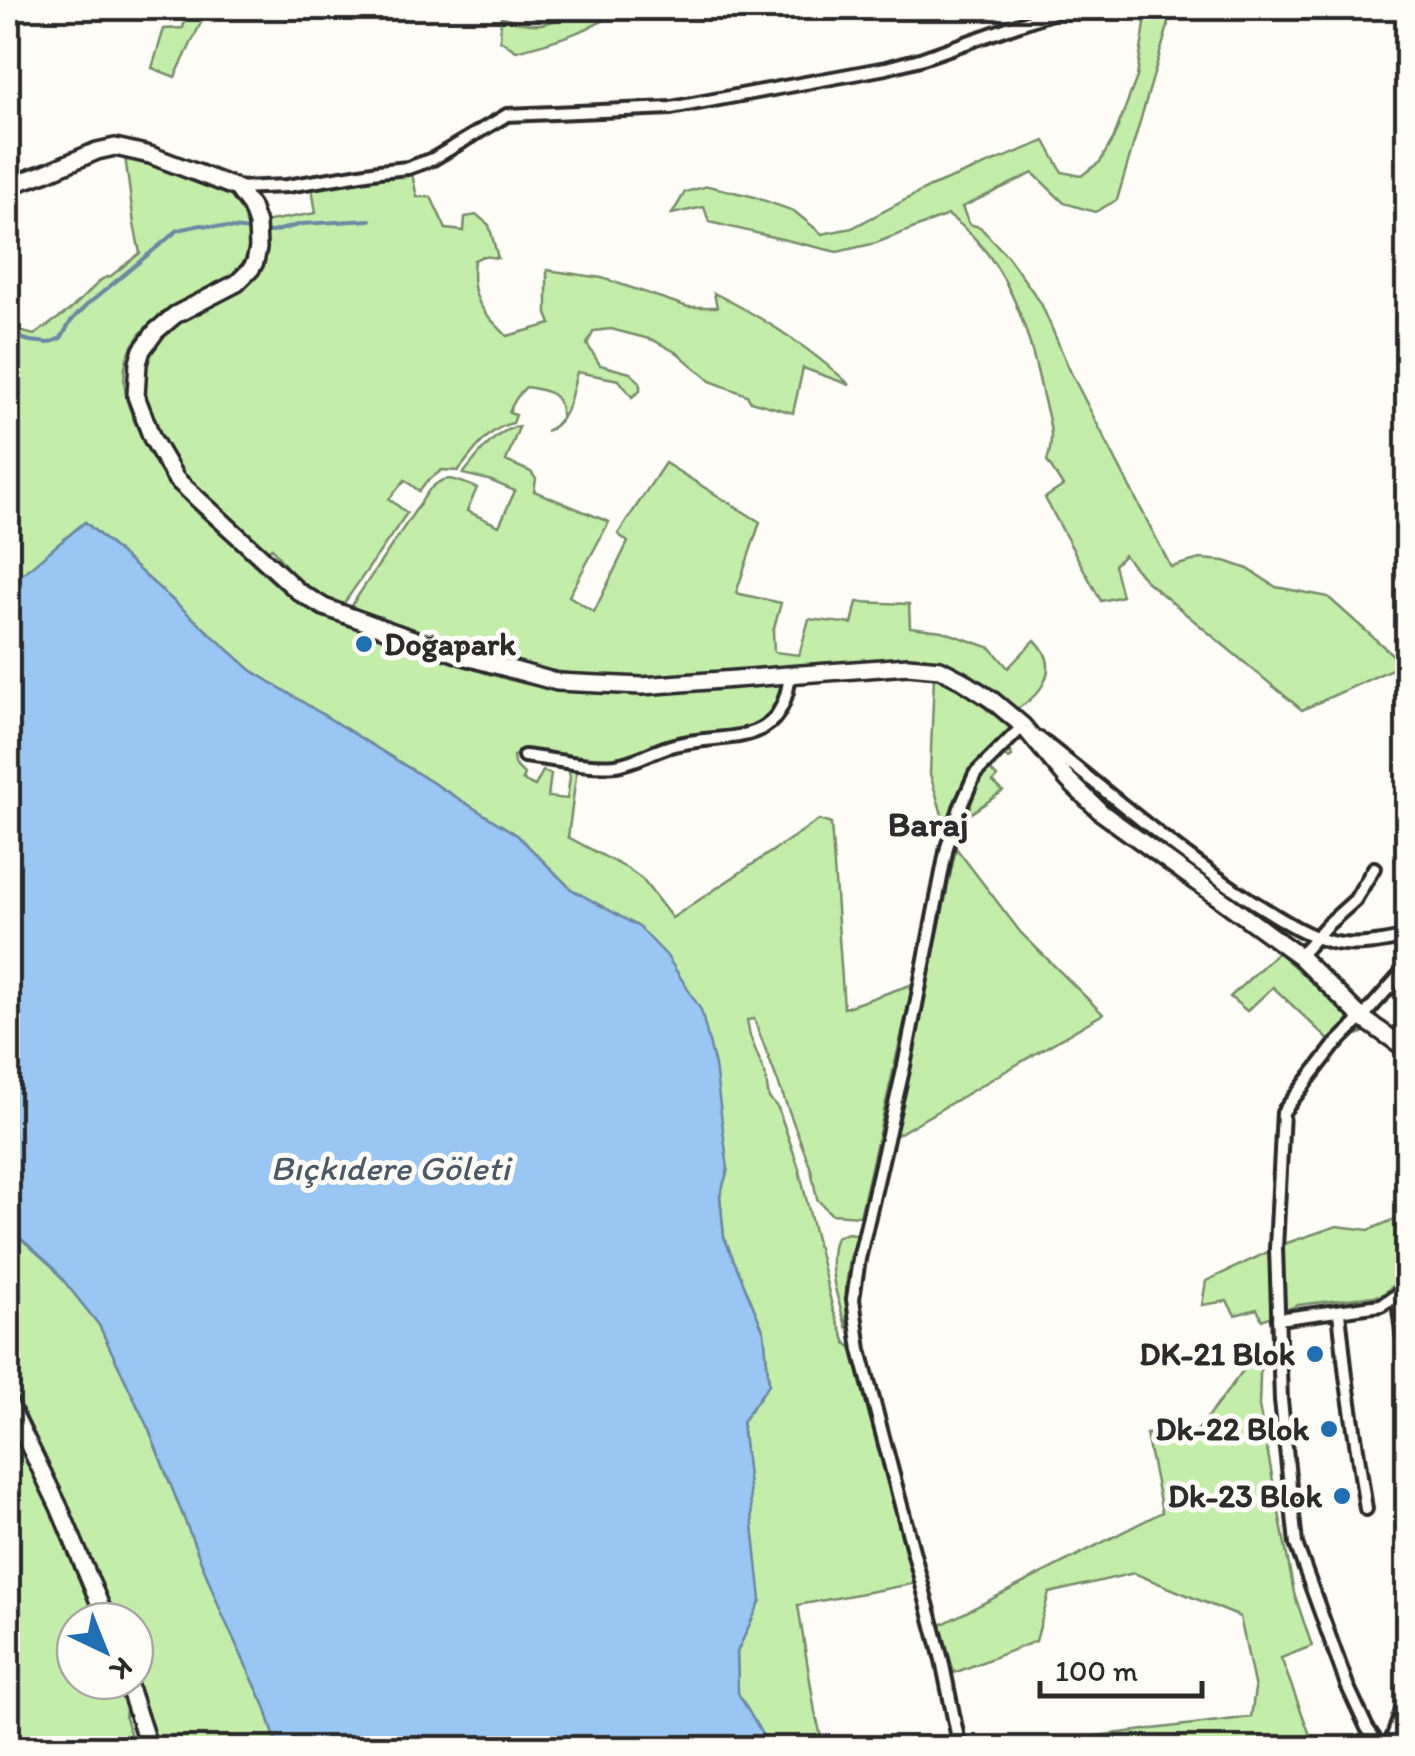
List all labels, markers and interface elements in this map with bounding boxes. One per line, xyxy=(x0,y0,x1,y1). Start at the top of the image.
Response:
place label: Doğapark xyxy=(384,625,516,663)
marker: Doğapark xyxy=(353,633,375,655)
district label: Baraj xyxy=(888,803,968,845)
water label: Bıçkıdere Göleti xyxy=(270,1147,514,1189)
place label: DK-21 Blok xyxy=(1139,1335,1295,1373)
marker: DK-21 Blok xyxy=(1304,1343,1326,1365)
place label: Dk-22 Blok xyxy=(1155,1410,1309,1448)
marker: Dk-22 Blok xyxy=(1318,1418,1340,1440)
place label: Dk-23 Blok xyxy=(1168,1477,1322,1515)
marker: Dk-23 Blok xyxy=(1331,1485,1353,1507)
north arrow xyxy=(55,1601,155,1701)
scale bar xyxy=(1040,1636,1202,1698)
text: K xyxy=(103,1651,140,1689)
text: 100 m xyxy=(1055,1652,1138,1689)

